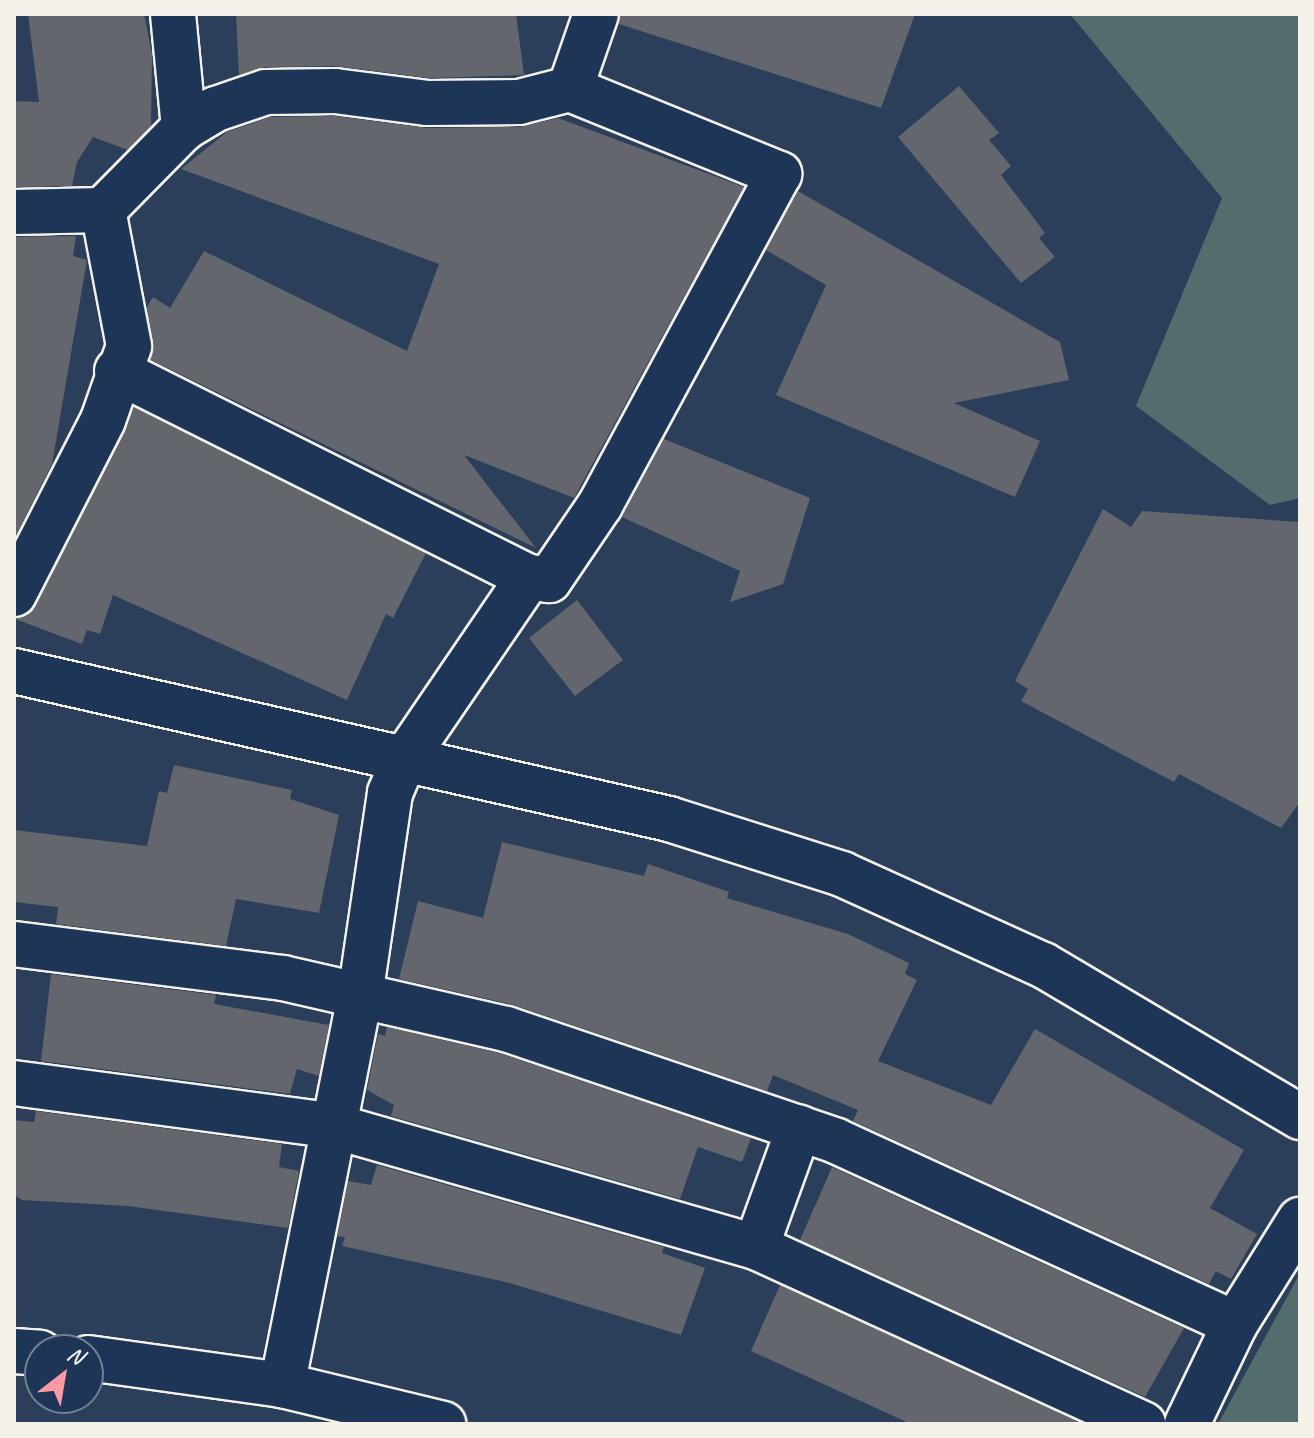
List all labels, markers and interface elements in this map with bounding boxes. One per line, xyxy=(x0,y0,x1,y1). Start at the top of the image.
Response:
north arrow xyxy=(24,1334,104,1414)
text: N xyxy=(62,1340,88,1371)

